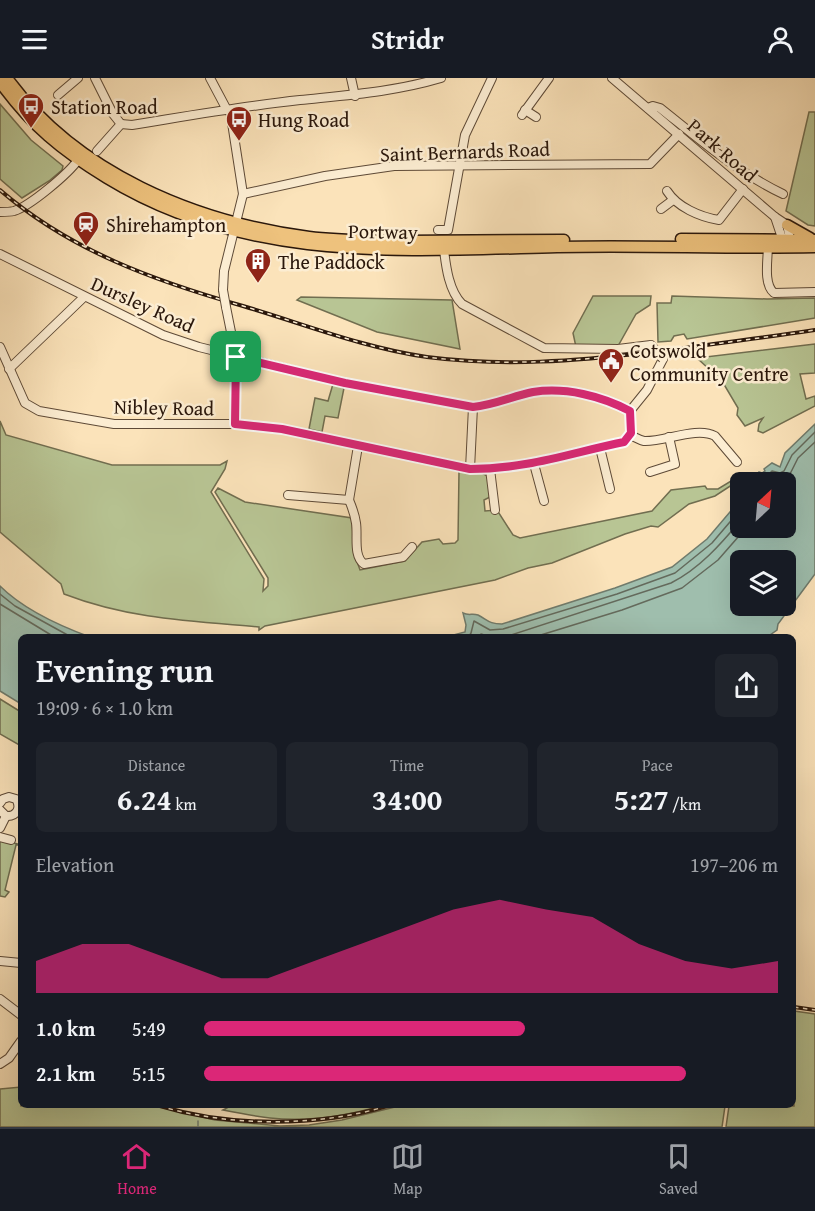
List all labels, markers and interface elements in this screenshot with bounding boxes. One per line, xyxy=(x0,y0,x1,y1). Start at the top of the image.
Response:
text: Stridr xyxy=(371,19,444,59)
icon: menu xyxy=(18,23,51,56)
icon: person xyxy=(764,23,797,56)
bus stop icon: Station Road xyxy=(16,91,46,129)
place label: Station Road xyxy=(51,92,158,121)
bus stop icon: Hung Road xyxy=(224,104,254,142)
place label: Hung Road xyxy=(258,105,350,134)
street label: Park Road xyxy=(681,111,765,189)
street label: Saint Bernards Road xyxy=(379,134,551,168)
station icon: Shirehampton xyxy=(71,209,101,247)
place label: Shirehampton xyxy=(106,210,226,239)
street label: Portway xyxy=(348,216,418,246)
building icon: The Paddock xyxy=(243,246,273,284)
place label: The Paddock xyxy=(278,247,386,276)
street label: Dursley Road xyxy=(87,268,200,340)
pin xyxy=(210,331,261,382)
place label: Cotswold Community Centre xyxy=(630,336,789,388)
icon: arrive xyxy=(219,340,252,373)
public building icon: Cotswold Community Centre xyxy=(596,346,626,384)
street label: Nibley Road xyxy=(114,392,215,422)
north arrow xyxy=(730,472,796,538)
map controls xyxy=(730,472,796,616)
button: layers xyxy=(730,550,796,616)
text: Evening run xyxy=(36,646,213,694)
button: share xyxy=(715,654,778,717)
text: 19:09 · 6 × 1.0 km xyxy=(36,693,173,722)
text: Distance xyxy=(128,753,185,777)
text: Time xyxy=(390,753,424,777)
text: Pace xyxy=(642,753,673,777)
text: 6.24 xyxy=(117,777,172,821)
text: 34:00 xyxy=(372,777,442,821)
text: 5:27 xyxy=(614,777,669,821)
text: km xyxy=(172,792,197,816)
text: /km xyxy=(669,792,701,816)
text: Elevation xyxy=(36,850,114,879)
text: 197–206 m xyxy=(690,850,778,879)
text: 1.0 km xyxy=(36,1014,95,1043)
text: 5:49 xyxy=(132,1014,166,1043)
text: 2.1 km xyxy=(36,1059,95,1088)
text: 5:15 xyxy=(132,1059,166,1088)
tab: Home xyxy=(117,1140,157,1200)
tab: Map xyxy=(391,1140,424,1200)
tab: Saved xyxy=(659,1140,698,1200)

